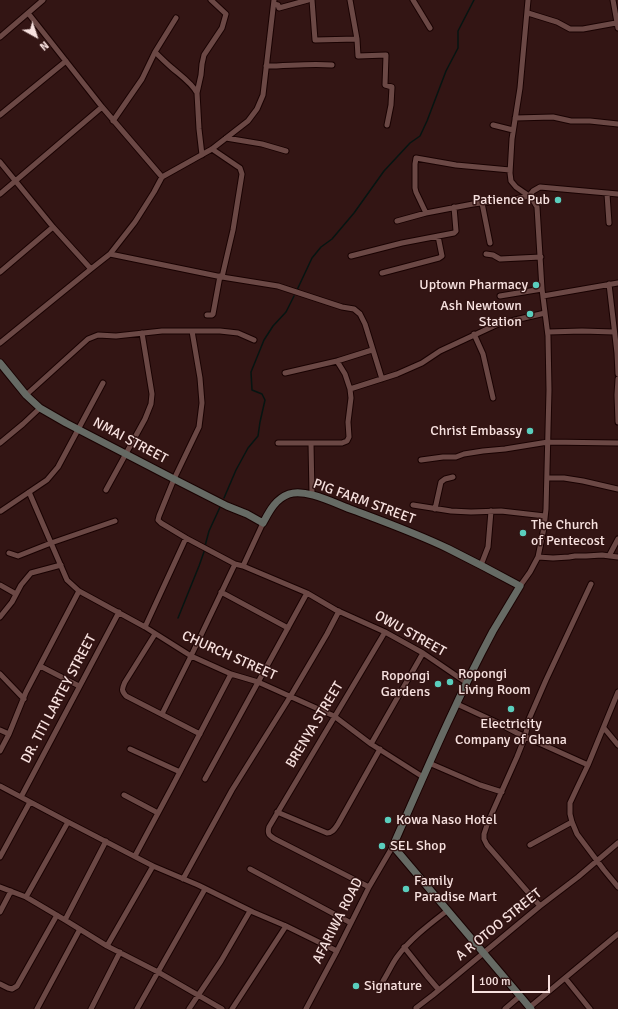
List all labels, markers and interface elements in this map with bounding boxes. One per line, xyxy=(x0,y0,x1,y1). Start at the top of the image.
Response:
north arrow xyxy=(16,16,56,56)
text: N xyxy=(37,38,51,53)
place label: Patience Pub xyxy=(473,192,550,208)
marker: Patience Pub xyxy=(553,195,563,205)
place label: Uptown Pharmacy xyxy=(419,277,528,293)
marker: Uptown Pharmacy xyxy=(531,280,541,290)
place label: Ash Newtown Station xyxy=(440,298,522,330)
marker: Ash Newtown Station xyxy=(525,309,535,319)
street label: NMAI STREET xyxy=(90,414,170,468)
place label: Christ Embassy xyxy=(430,423,522,439)
marker: Christ Embassy xyxy=(525,426,535,436)
street label: PIG FARM STREET xyxy=(311,476,417,528)
place label: The Church of Pentecost xyxy=(531,517,605,550)
marker: The Church of Pentecost xyxy=(518,528,528,538)
street label: OWU STREET xyxy=(371,608,449,660)
street label: CHURCH STREET xyxy=(179,628,279,684)
street label: DR. TITI LARTEY STREET xyxy=(18,632,100,766)
place label: Ropongi Living Room xyxy=(458,666,531,698)
place label: Ropongi Gardens xyxy=(381,668,430,700)
marker: Ropongi Living Room xyxy=(445,677,455,687)
street label: BRENYA STREET xyxy=(283,679,347,771)
marker: Ropongi Gardens xyxy=(433,679,443,689)
marker: Electricity Company of Ghana xyxy=(506,704,516,714)
place label: Electricity Company of Ghana xyxy=(455,716,567,748)
place label: Kowa Naso Hotel xyxy=(396,812,497,828)
marker: Kowa Naso Hotel xyxy=(383,815,393,825)
place label: SEL Shop xyxy=(390,838,446,854)
marker: SEL Shop xyxy=(377,841,387,851)
place label: Family Paradise Mart xyxy=(414,873,497,906)
street label: AFARIWA ROAD xyxy=(309,875,367,967)
marker: Family Paradise Mart xyxy=(401,884,411,894)
street label: A R OTOO STREET xyxy=(453,885,545,965)
scale bar xyxy=(474,967,552,993)
text: 100 m xyxy=(479,974,511,989)
place label: Signature xyxy=(364,978,422,994)
marker: Signature xyxy=(351,981,361,991)

